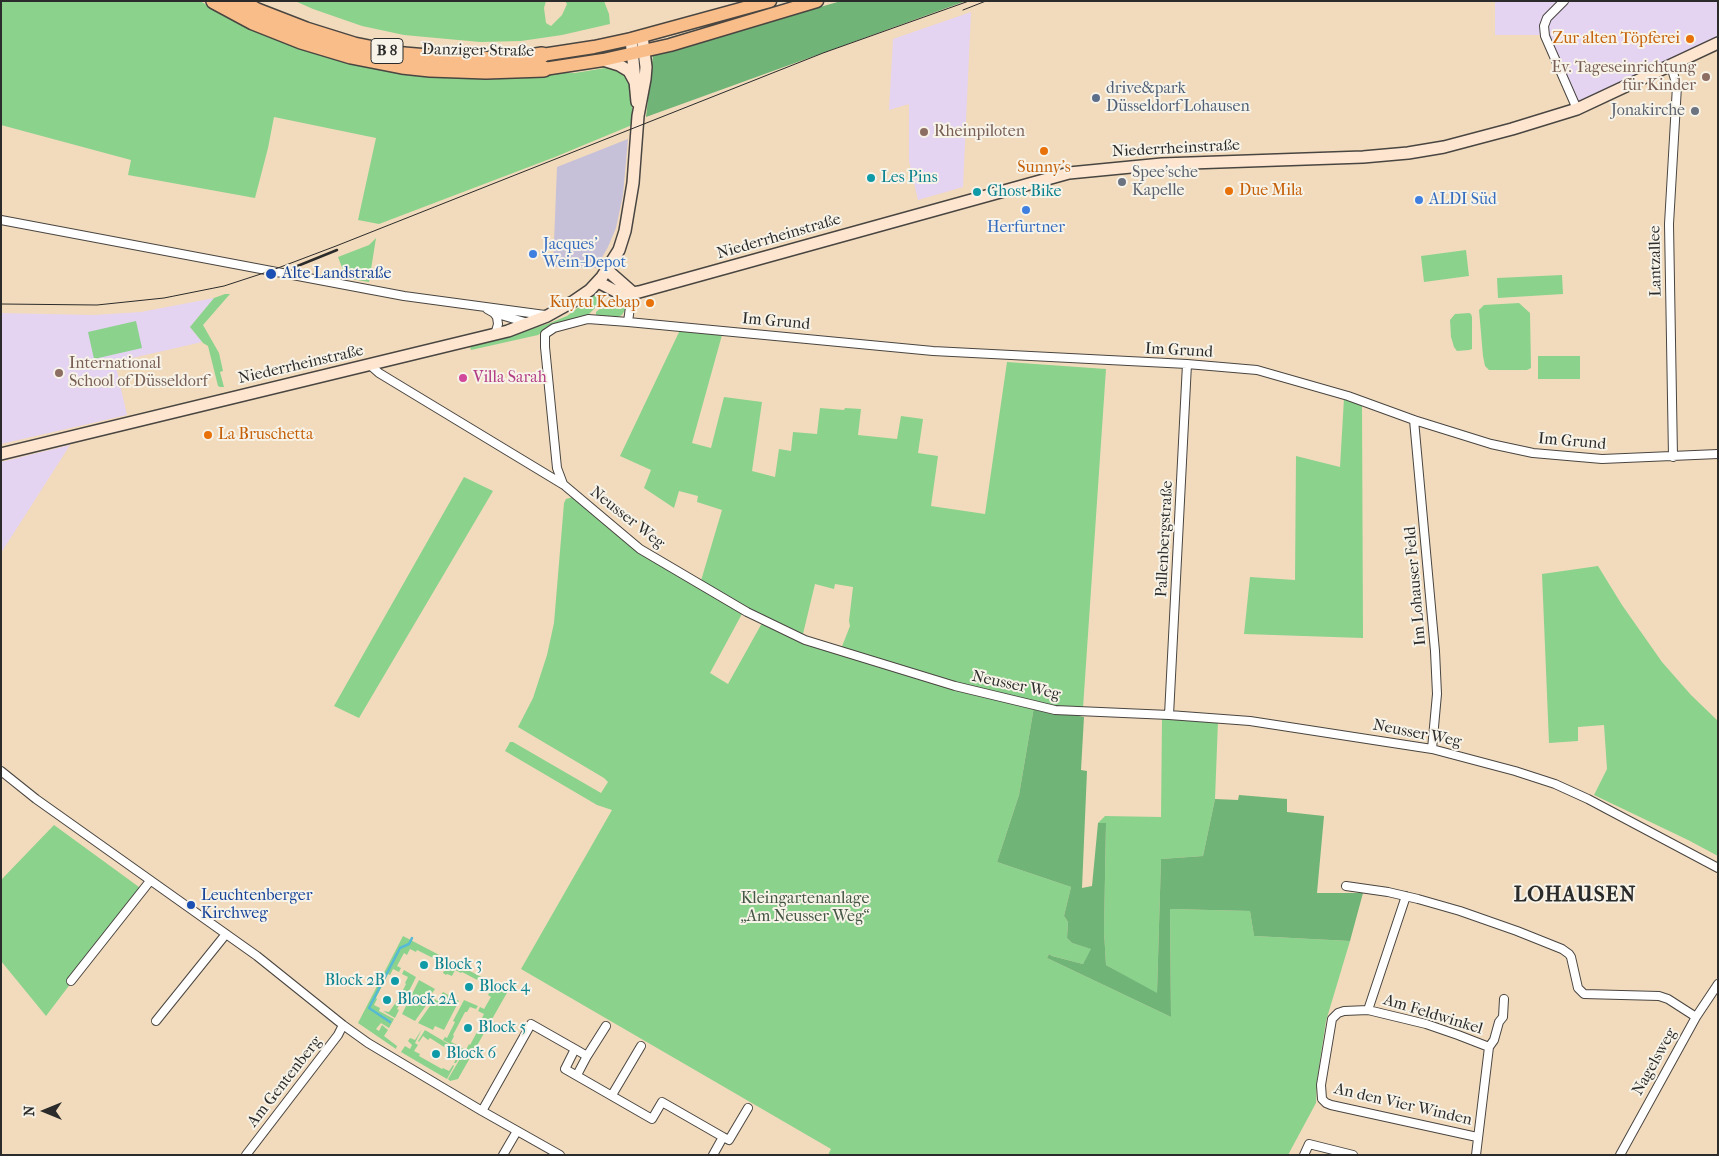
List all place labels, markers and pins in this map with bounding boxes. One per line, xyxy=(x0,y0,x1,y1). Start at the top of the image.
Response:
place label: Zur alten Töpferei xyxy=(1552,29,1680,49)
marker: Zur alten Töpferei xyxy=(1684,33,1696,45)
place label: Ev. Tageseinrichtung für Kinder xyxy=(1552,58,1696,96)
marker: Ev. Tageseinrichtung für Kinder xyxy=(1700,71,1712,83)
place label: drive&park Düsseldorf Lohausen xyxy=(1106,79,1250,117)
marker: drive&park Düsseldorf Lohausen xyxy=(1090,92,1102,104)
place label: Jonakirche xyxy=(1611,101,1685,121)
marker: Jonakirche xyxy=(1689,105,1701,117)
place label: Rheinpiloten xyxy=(934,122,1025,142)
marker: Rheinpiloten xyxy=(918,126,930,138)
marker: Sunny's xyxy=(1038,145,1050,157)
place label: Sunny's xyxy=(1017,158,1071,178)
place label: Spee'sche Kapelle xyxy=(1132,163,1198,201)
place label: Les Pins xyxy=(881,168,938,188)
marker: Les Pins xyxy=(865,172,877,184)
marker: Spee'sche Kapelle xyxy=(1116,176,1128,188)
place label: Due Mila xyxy=(1239,181,1303,201)
place label: Ghost Bike xyxy=(987,182,1061,202)
marker: Due Mila xyxy=(1223,185,1235,197)
marker: Ghost Bike xyxy=(971,186,983,198)
place label: ALDI Süd xyxy=(1429,190,1497,210)
marker: ALDI Süd xyxy=(1413,194,1425,206)
marker: Herfurtner xyxy=(1020,204,1032,216)
place label: Herfurtner xyxy=(987,218,1065,238)
place label: Jacques’ Wein-Depot xyxy=(543,235,626,273)
marker: Jacques’ Wein-Depot xyxy=(527,248,539,260)
place label: Alte Landstraße xyxy=(282,264,391,284)
marker: Alte Landstraße xyxy=(264,267,278,281)
place label: Kuytu Kebap xyxy=(549,293,640,313)
marker: Kuytu Kebap xyxy=(644,297,656,309)
place label: International School of Düsseldorf xyxy=(69,354,208,392)
marker: International School of Düsseldorf xyxy=(53,367,65,379)
place label: Villa Sarah xyxy=(473,368,547,388)
marker: Villa Sarah xyxy=(457,372,469,384)
place label: La Bruschetta xyxy=(218,425,313,445)
marker: La Bruschetta xyxy=(202,429,214,441)
place label: Leuchtenberger Kirchweg xyxy=(201,886,313,924)
marker: Leuchtenberger Kirchweg xyxy=(185,899,197,911)
place label: Block 3 xyxy=(434,955,482,975)
marker: Block 3 xyxy=(418,959,430,971)
place label: Block 2B xyxy=(325,971,385,991)
marker: Block 2B xyxy=(389,975,401,987)
place label: Block 4 xyxy=(479,977,530,997)
marker: Block 4 xyxy=(463,981,475,993)
place label: Block 2A xyxy=(397,990,457,1010)
marker: Block 2A xyxy=(381,994,393,1006)
place label: Block 5 xyxy=(478,1018,526,1038)
marker: Block 5 xyxy=(462,1022,474,1034)
place label: Block 6 xyxy=(446,1044,496,1064)
marker: Block 6 xyxy=(430,1048,442,1060)

